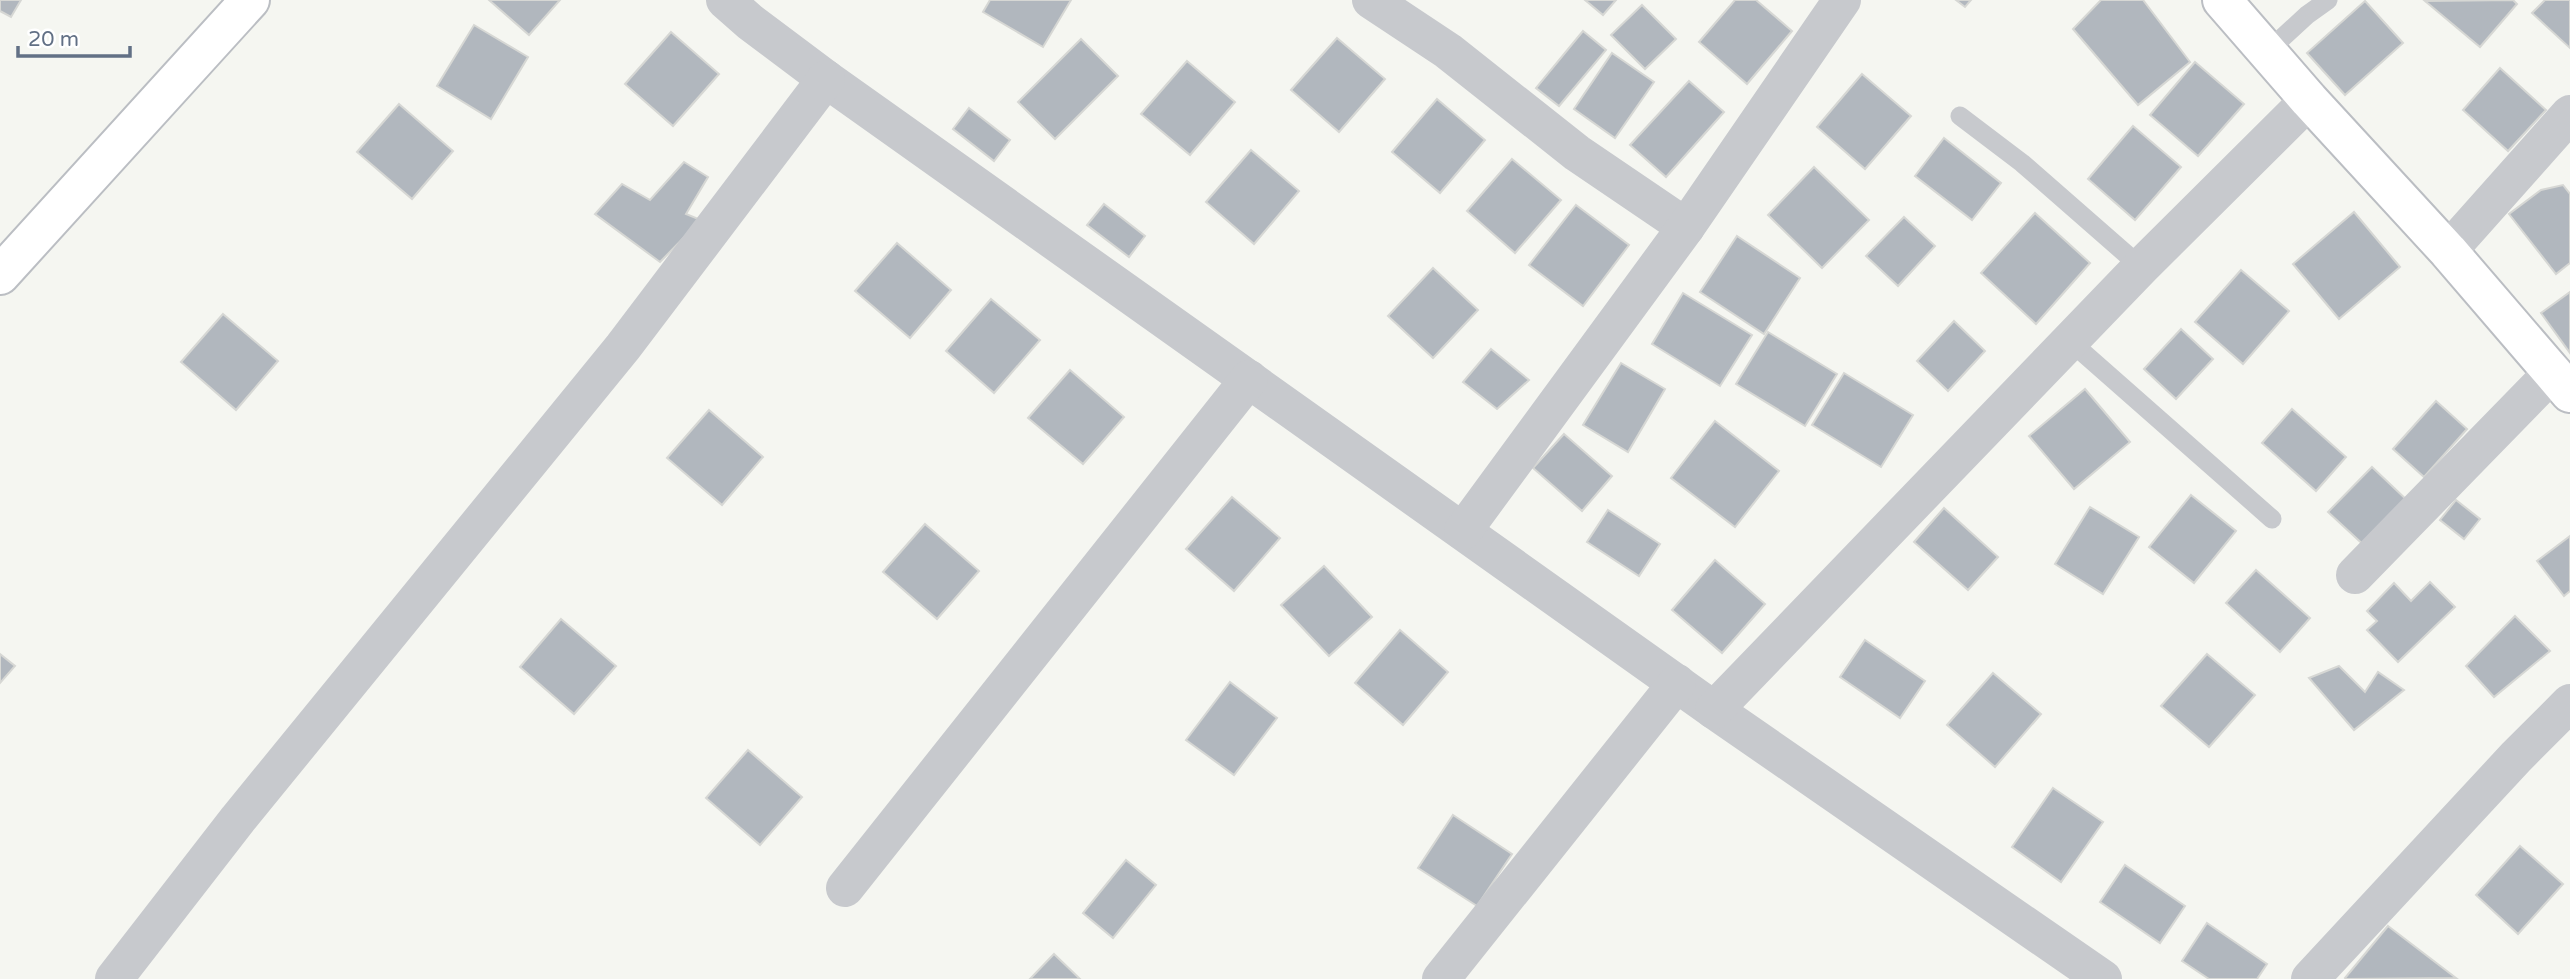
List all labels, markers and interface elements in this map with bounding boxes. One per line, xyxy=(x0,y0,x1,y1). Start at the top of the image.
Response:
scale bar xyxy=(18,14,130,58)
text: 20 m xyxy=(28,27,79,52)

